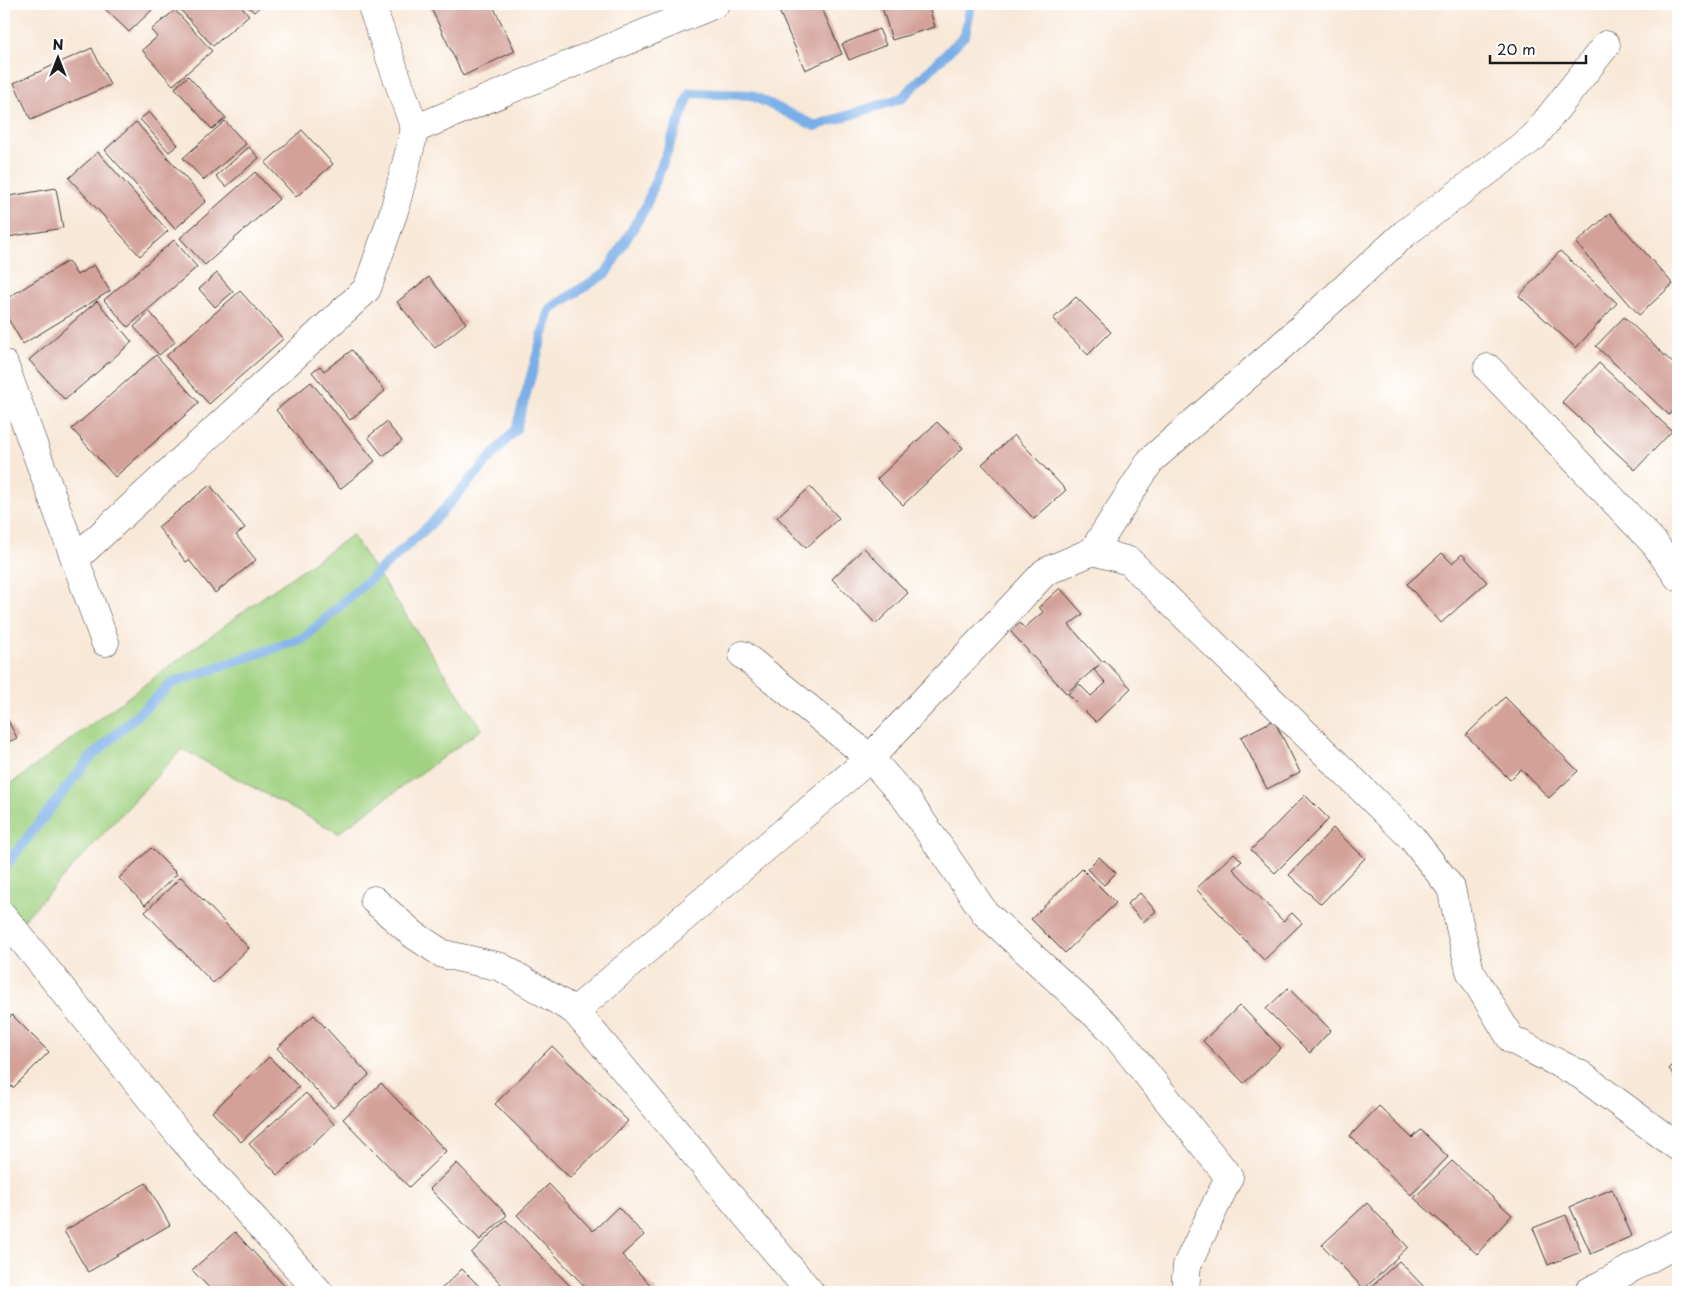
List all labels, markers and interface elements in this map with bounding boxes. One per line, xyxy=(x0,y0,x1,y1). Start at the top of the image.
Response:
north arrow xyxy=(32,32,82,82)
scale bar xyxy=(1490,32,1586,64)
text: N xyxy=(52,34,64,55)
text: 20 m xyxy=(1497,37,1536,60)

